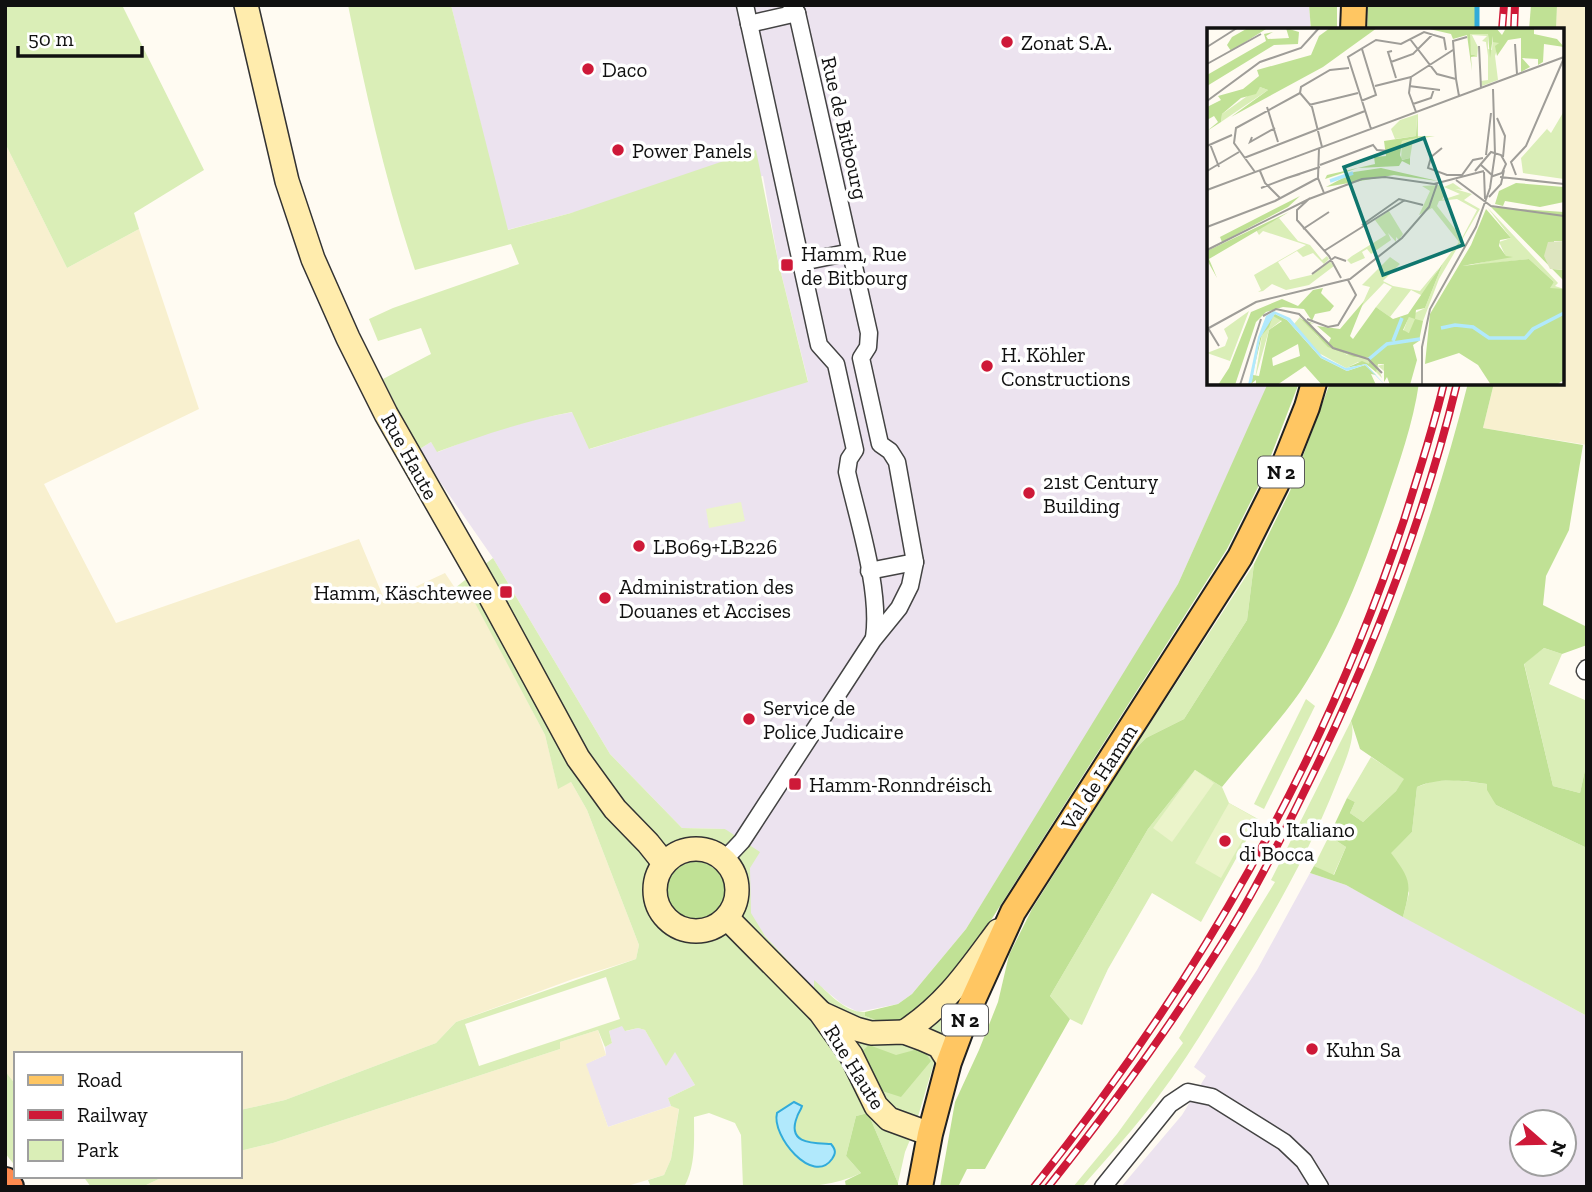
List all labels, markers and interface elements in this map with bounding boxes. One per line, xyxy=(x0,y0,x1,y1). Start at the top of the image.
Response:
scale bar xyxy=(18,14,142,58)
text: 50 m xyxy=(28,26,74,51)
inset map xyxy=(1207,28,1564,385)
place label: Zonat S.A. xyxy=(1021,30,1112,55)
marker: Zonat S.A. xyxy=(999,34,1015,50)
street label: Rue de Bitbourg xyxy=(816,54,874,202)
place label: Daco xyxy=(602,57,647,82)
marker: Daco xyxy=(580,61,596,77)
place label: Power Panels xyxy=(632,138,752,163)
marker: Power Panels xyxy=(610,142,626,158)
place label: Hamm, Rue de Bitbourg xyxy=(801,241,908,290)
marker: Hamm, Rue de Bitbourg xyxy=(779,257,795,273)
place label: H. Köhler Constructions xyxy=(1001,342,1130,391)
marker: H. Köhler Constructions xyxy=(979,358,995,374)
street label: Rue Haute xyxy=(376,409,444,504)
road number: N 2 xyxy=(1258,457,1304,488)
place label: 21st Century Building xyxy=(1043,469,1159,518)
marker: 21st Century Building xyxy=(1021,485,1037,501)
place label: LB069+LB226 xyxy=(653,534,777,559)
marker: LB069+LB226 xyxy=(631,538,647,554)
place label: Administration des Douanes et Accises xyxy=(619,574,794,623)
place label: Hamm, Käschtewee xyxy=(314,580,492,605)
marker: Hamm, Käschtewee xyxy=(498,584,514,600)
marker: Administration des Douanes et Accises xyxy=(597,590,613,606)
place label: Service de Police Judicaire xyxy=(763,695,904,744)
marker: Service de Police Judicaire xyxy=(741,711,757,727)
street label: Val de Hamm xyxy=(1055,719,1142,835)
place label: Hamm-Ronndréisch xyxy=(809,772,992,797)
marker: Hamm-Ronndréisch xyxy=(787,776,803,792)
place label: Club Italiano di Bocca xyxy=(1239,817,1355,866)
marker: Club Italiano di Bocca xyxy=(1217,833,1233,849)
road number: N 2 xyxy=(942,1004,988,1036)
street label: Rue Haute xyxy=(819,1020,891,1114)
place label: Kuhn Sa xyxy=(1326,1037,1401,1062)
marker: Kuhn Sa xyxy=(1304,1041,1320,1057)
legend xyxy=(14,1052,242,1178)
text: Road xyxy=(77,1067,123,1092)
text: Railway xyxy=(77,1102,148,1127)
north arrow xyxy=(1508,1108,1578,1178)
text: Park xyxy=(77,1137,119,1162)
text: N xyxy=(1545,1138,1572,1159)

